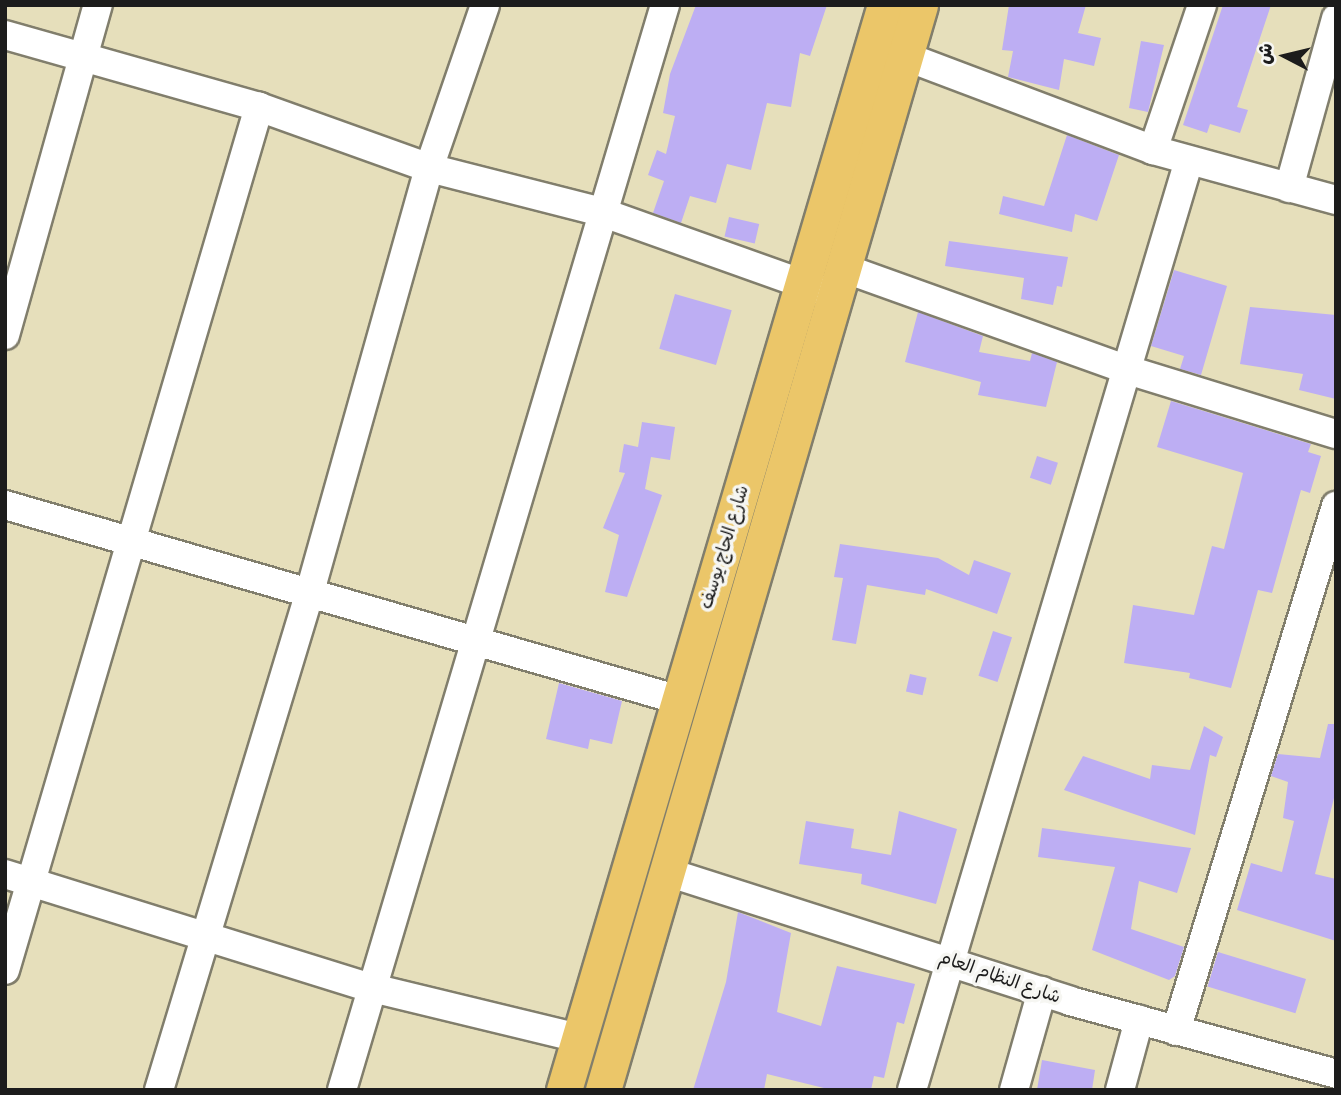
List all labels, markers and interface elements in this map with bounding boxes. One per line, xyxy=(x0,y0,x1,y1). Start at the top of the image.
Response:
north arrow xyxy=(1250,21,1320,91)
text: ش xyxy=(1251,42,1277,65)
street label: شارع الحاج يوسف xyxy=(695,482,753,612)
street label: شارع النظام العام xyxy=(936,946,1064,1008)

